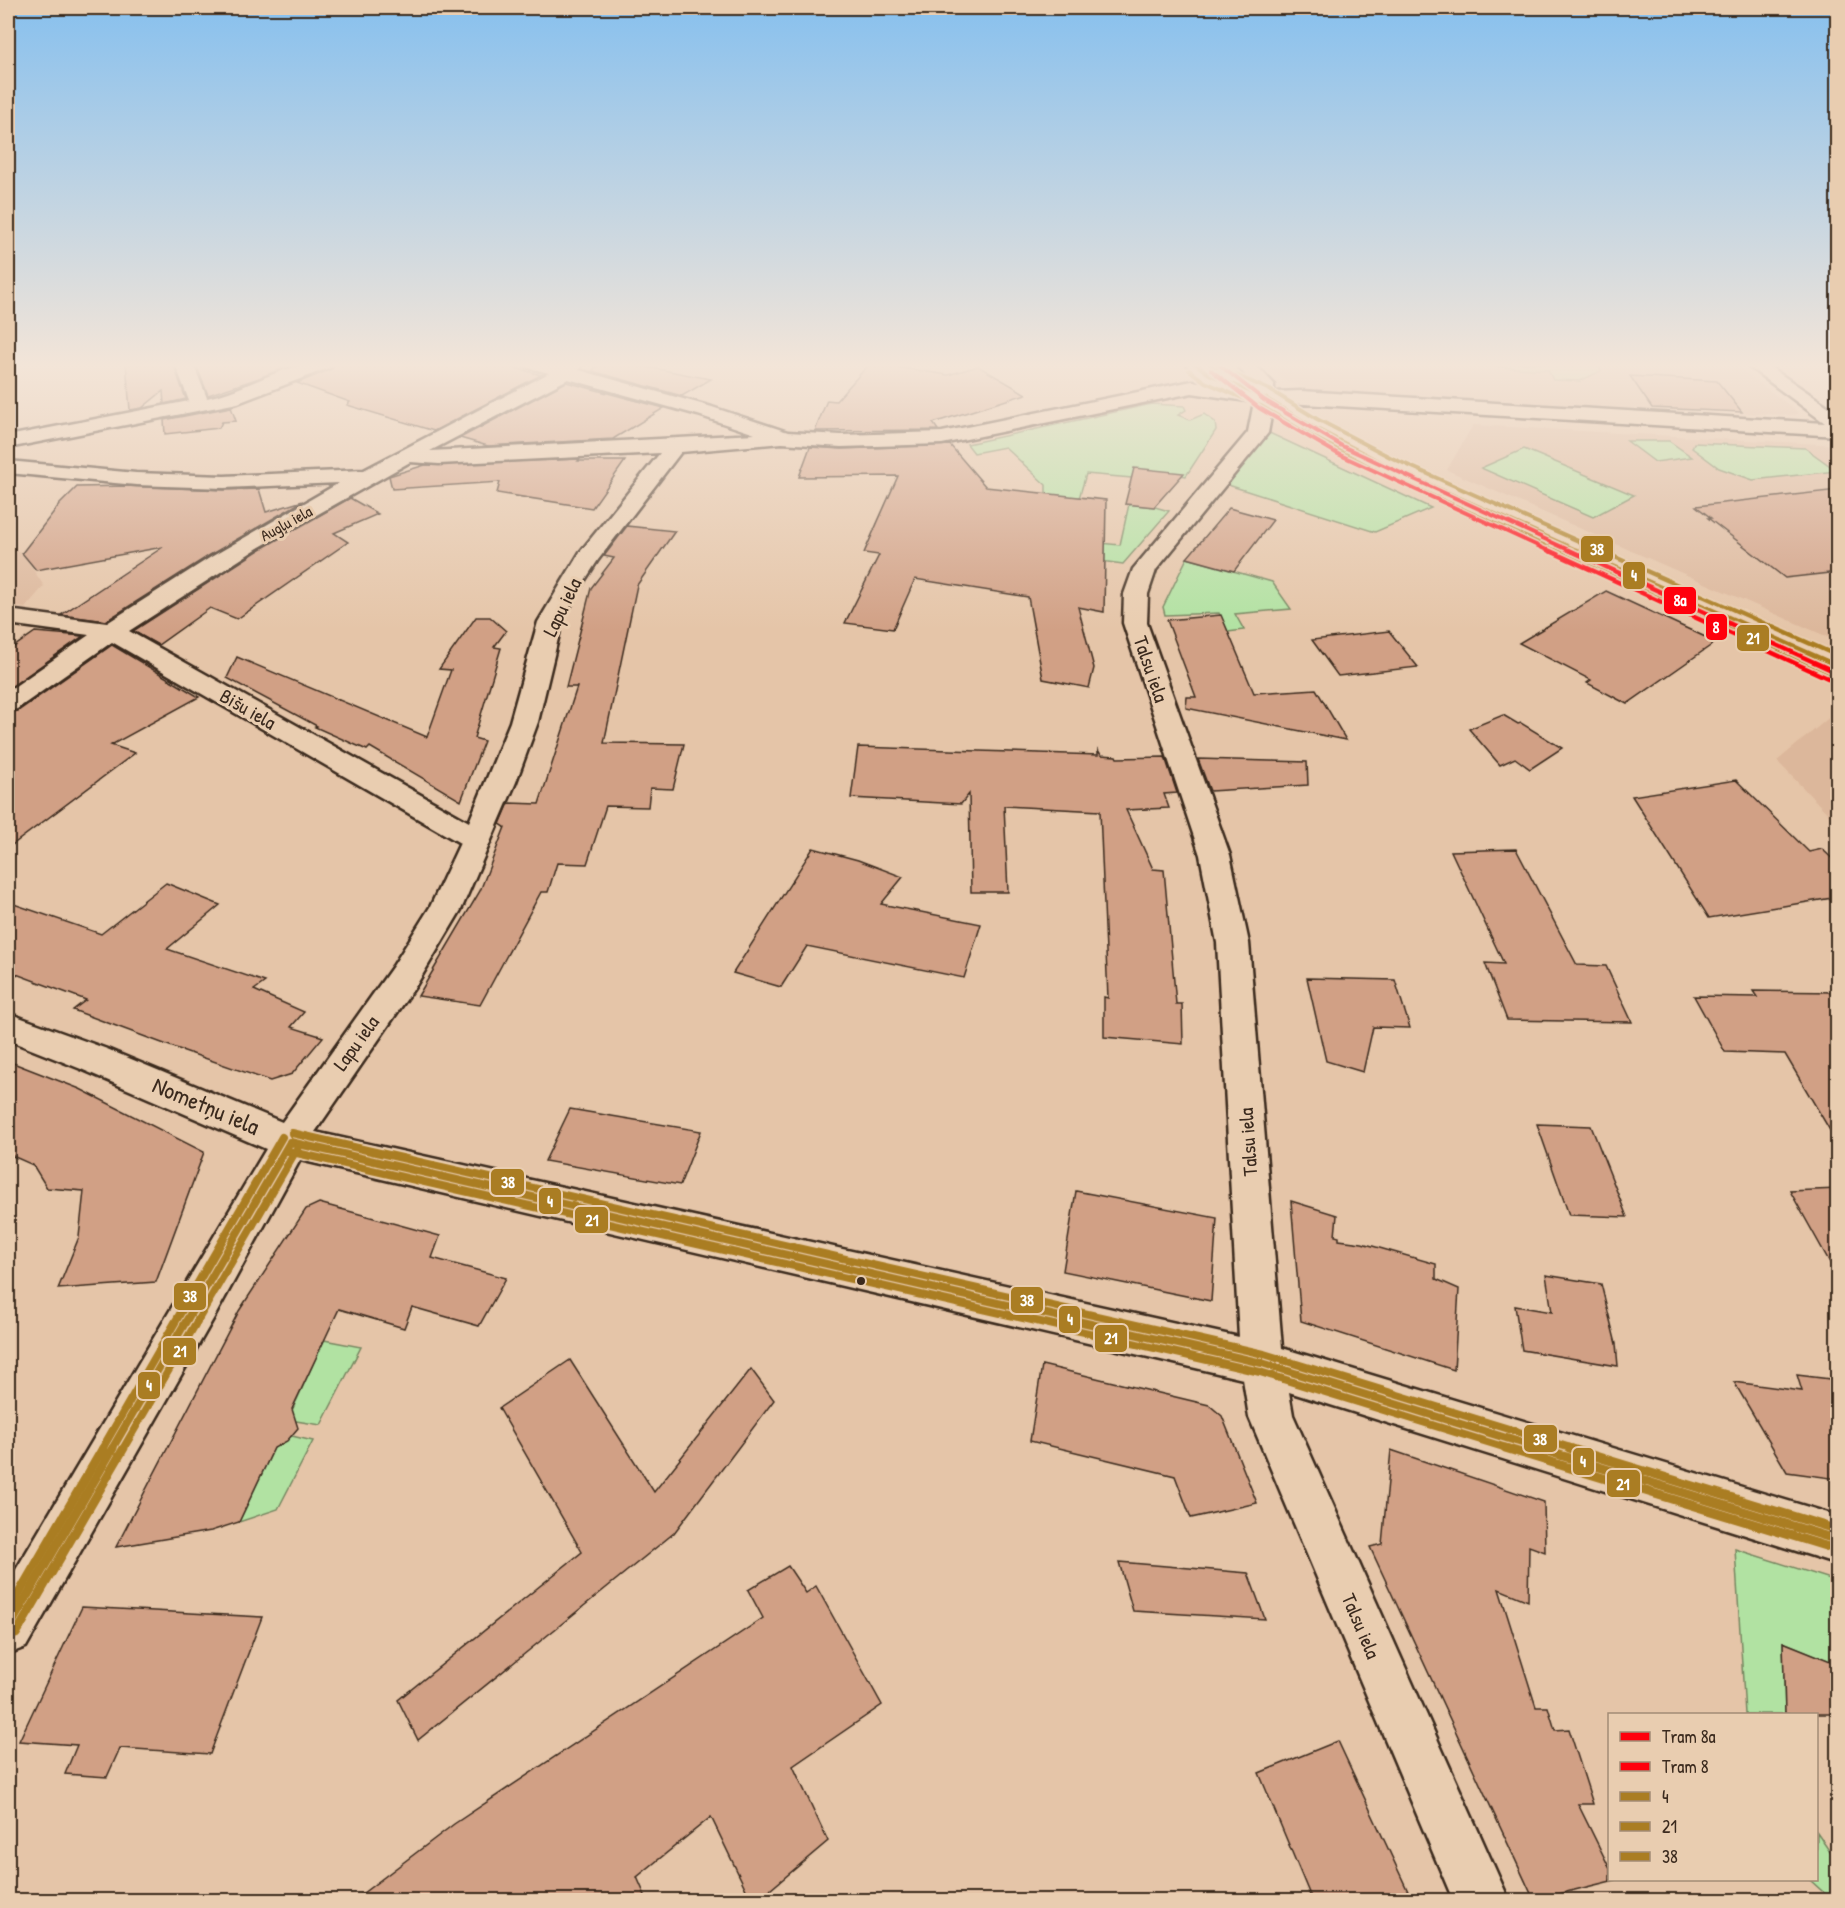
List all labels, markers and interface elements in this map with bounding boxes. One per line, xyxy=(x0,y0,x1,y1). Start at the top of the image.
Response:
street label: Augļu iela xyxy=(256,500,316,546)
line badge: 38 xyxy=(1580,535,1614,563)
text: 38 xyxy=(1590,538,1604,560)
line badge: 4 xyxy=(1622,561,1646,590)
text: 4 xyxy=(1631,564,1637,586)
street label: Lapu iela xyxy=(536,573,587,641)
line badge: 8a xyxy=(1663,586,1697,615)
text: 8a xyxy=(1673,589,1687,611)
line badge: 8 xyxy=(1705,613,1728,641)
text: 8 xyxy=(1713,616,1720,638)
line badge: 21 xyxy=(1736,624,1770,652)
text: 21 xyxy=(1746,627,1760,649)
street label: Talsu iela xyxy=(1128,632,1175,706)
street label: Bišu iela xyxy=(215,682,281,735)
street label: Lapu iela xyxy=(326,1010,385,1076)
street label: Nometņu iela xyxy=(148,1068,265,1142)
street label: Talsu iela xyxy=(1232,1107,1263,1177)
line badge: 38 xyxy=(490,1168,525,1196)
text: 38 xyxy=(501,1171,515,1193)
line badge: 4 xyxy=(538,1187,562,1215)
text: 4 xyxy=(547,1190,553,1212)
line badge: 21 xyxy=(574,1206,609,1234)
text: 21 xyxy=(585,1209,599,1231)
unlabelled marker xyxy=(855,1275,867,1287)
line badge: 38 xyxy=(173,1282,207,1311)
text: 38 xyxy=(183,1285,197,1307)
line badge: 38 xyxy=(1010,1286,1044,1314)
text: 38 xyxy=(1020,1289,1034,1311)
line badge: 4 xyxy=(1058,1305,1081,1334)
text: 4 xyxy=(1067,1308,1073,1330)
line badge: 21 xyxy=(1094,1324,1128,1353)
text: 21 xyxy=(1104,1327,1118,1349)
line badge: 21 xyxy=(162,1337,197,1366)
text: 21 xyxy=(173,1340,187,1362)
line badge: 4 xyxy=(137,1371,161,1400)
text: 4 xyxy=(146,1374,152,1396)
line badge: 38 xyxy=(1523,1424,1558,1453)
text: 38 xyxy=(1533,1428,1547,1450)
line badge: 4 xyxy=(1572,1447,1595,1476)
text: 4 xyxy=(1580,1450,1586,1472)
line badge: 21 xyxy=(1606,1469,1641,1498)
text: 21 xyxy=(1616,1473,1630,1495)
street label: Talsu iela xyxy=(1336,1589,1387,1663)
legend xyxy=(1608,1713,1818,1881)
text: Tram 8a xyxy=(1662,1724,1716,1749)
text: Tram 8 xyxy=(1662,1754,1709,1779)
text: 4 xyxy=(1662,1784,1669,1809)
text: 21 xyxy=(1662,1814,1677,1839)
text: 38 xyxy=(1662,1844,1678,1869)

